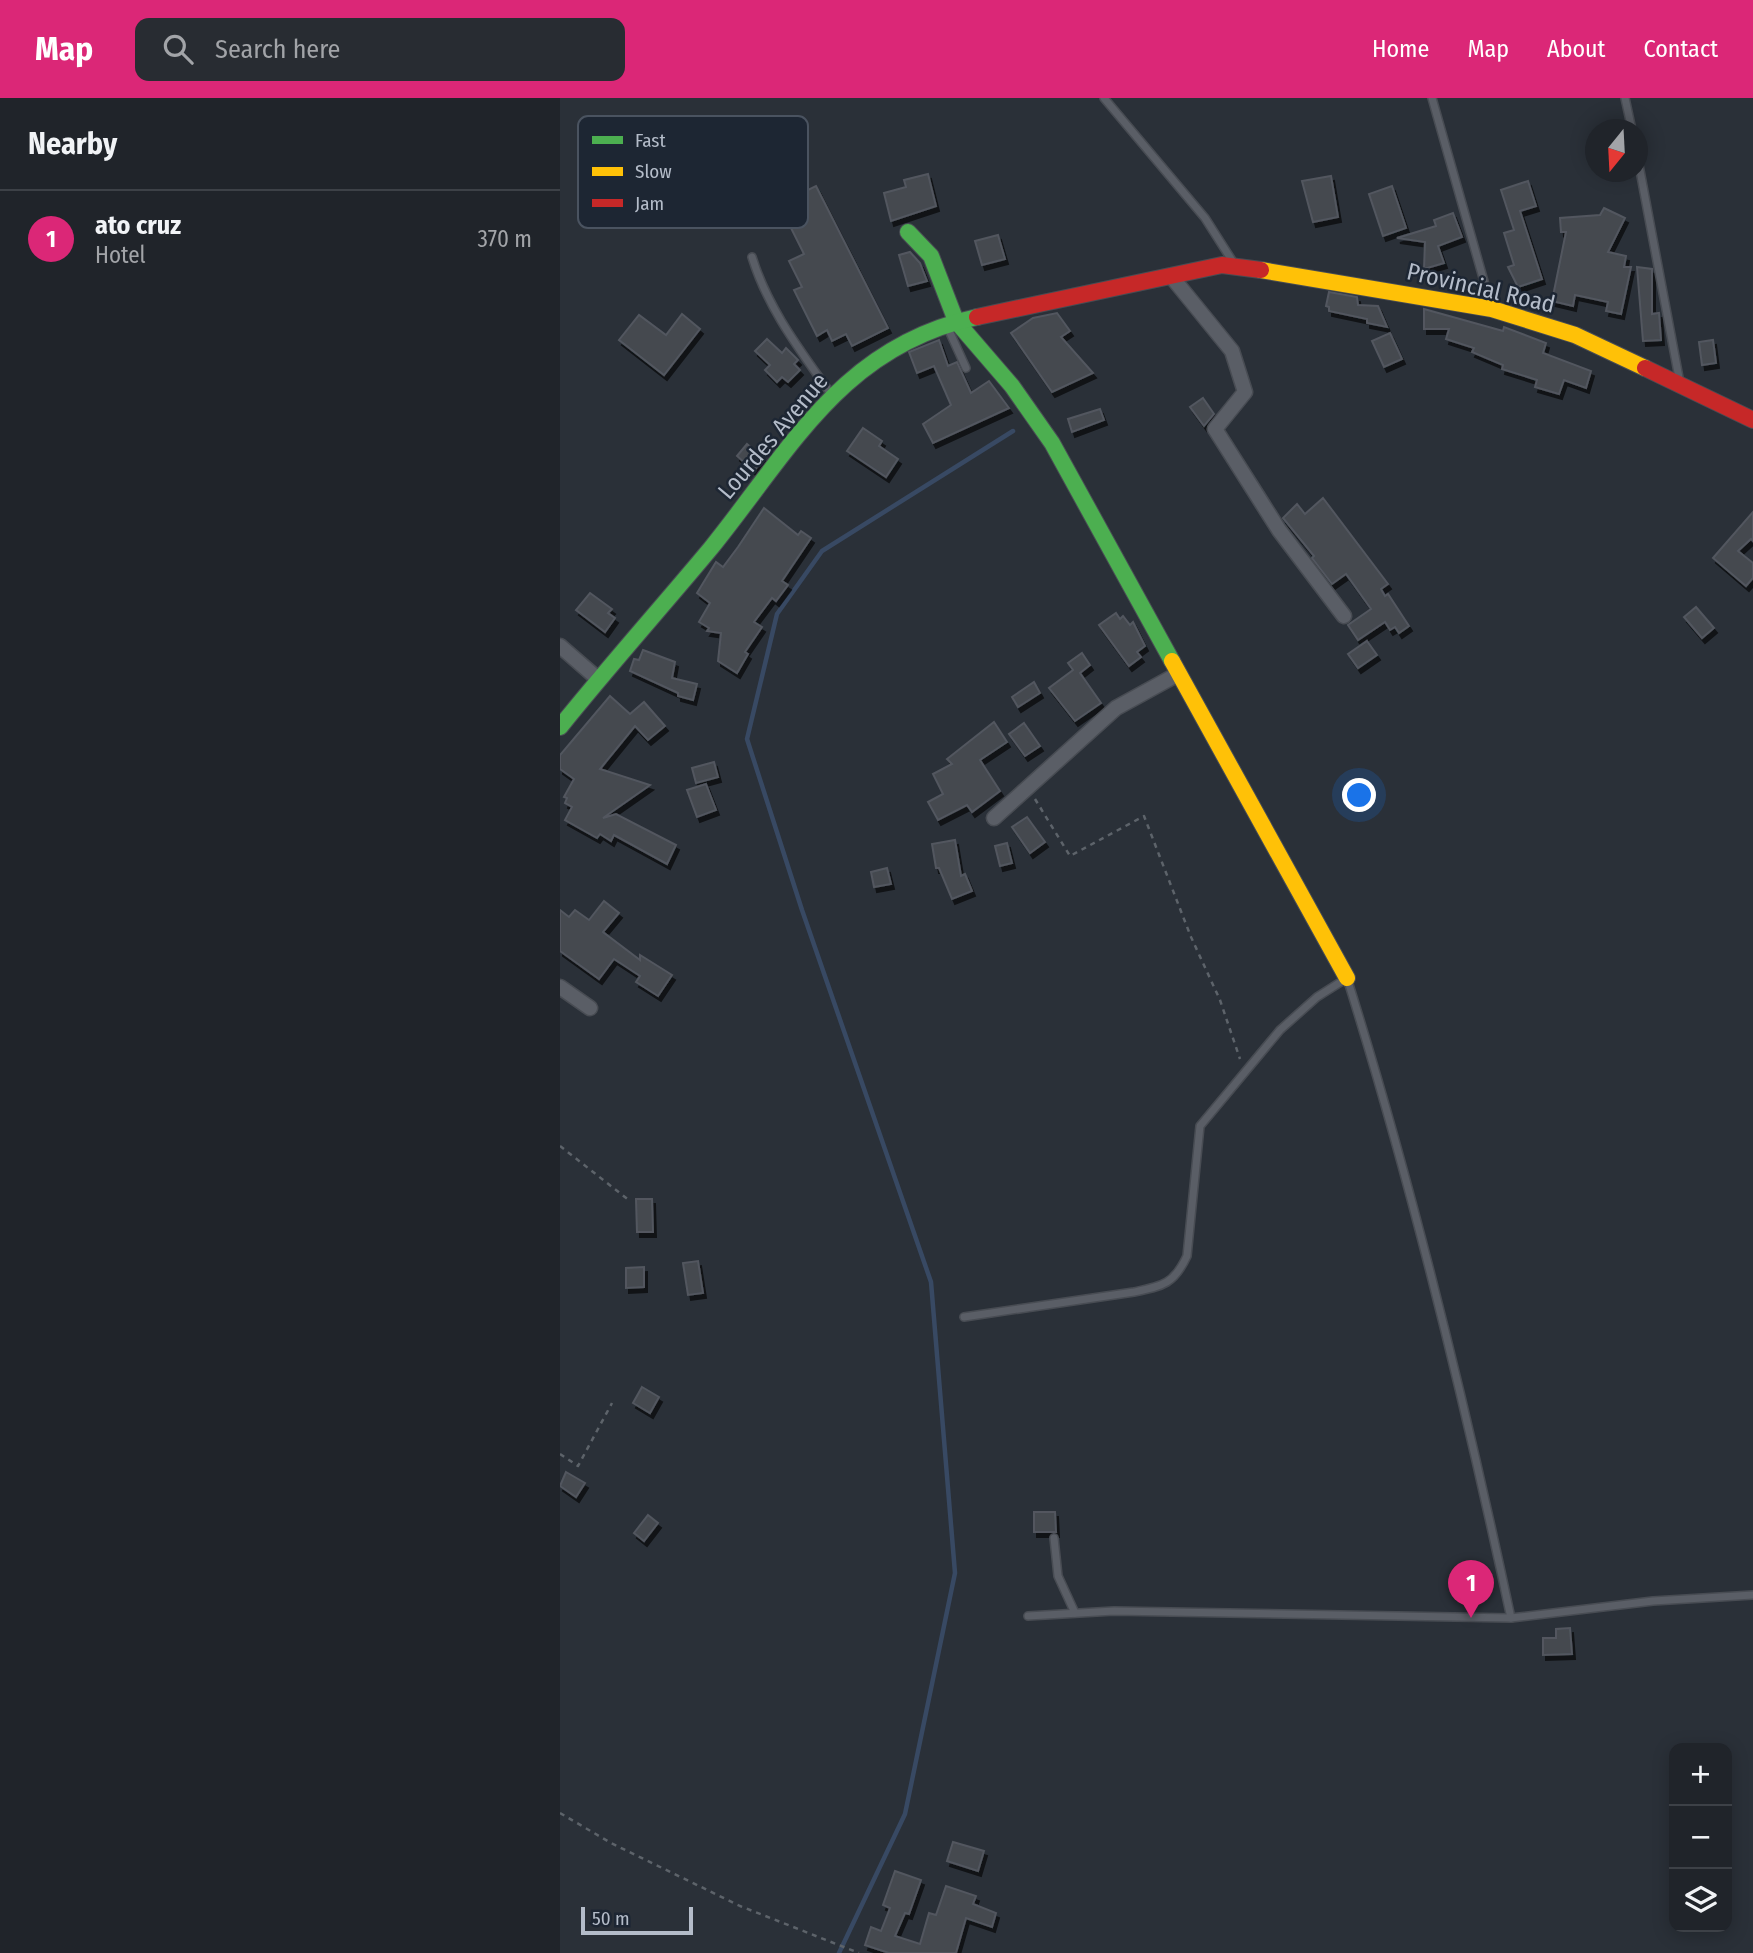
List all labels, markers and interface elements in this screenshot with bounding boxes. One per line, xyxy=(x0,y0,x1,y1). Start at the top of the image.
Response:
search box xyxy=(135,18,625,81)
text: Map xyxy=(35,29,93,69)
icon: search xyxy=(159,30,197,68)
text: Search here xyxy=(215,34,340,65)
text: Home xyxy=(1372,35,1429,63)
text: Map xyxy=(1467,35,1509,63)
text: About xyxy=(1547,35,1605,63)
text: Contact xyxy=(1643,35,1718,63)
legend xyxy=(578,116,808,228)
north arrow xyxy=(1585,119,1648,182)
text: Nearby xyxy=(28,126,117,162)
text: Fast xyxy=(635,129,666,152)
text: Slow xyxy=(635,160,672,183)
text: Jam xyxy=(635,192,664,215)
text: ato cruz xyxy=(95,210,181,241)
text: 1 xyxy=(46,225,56,253)
text: 370 m xyxy=(478,225,532,253)
text: Hotel xyxy=(95,241,146,269)
street label: Provincial Road xyxy=(1404,257,1558,319)
street label: Lourdes Avenue xyxy=(712,367,834,505)
your location xyxy=(1342,778,1376,812)
pin: 1 xyxy=(1448,1560,1494,1618)
map controls xyxy=(1669,1743,1732,1932)
button: + xyxy=(1669,1743,1732,1806)
button: − xyxy=(1669,1806,1732,1869)
button: layers xyxy=(1669,1869,1732,1932)
scale bar xyxy=(581,1904,693,1936)
text: 50 m xyxy=(592,1907,630,1930)

